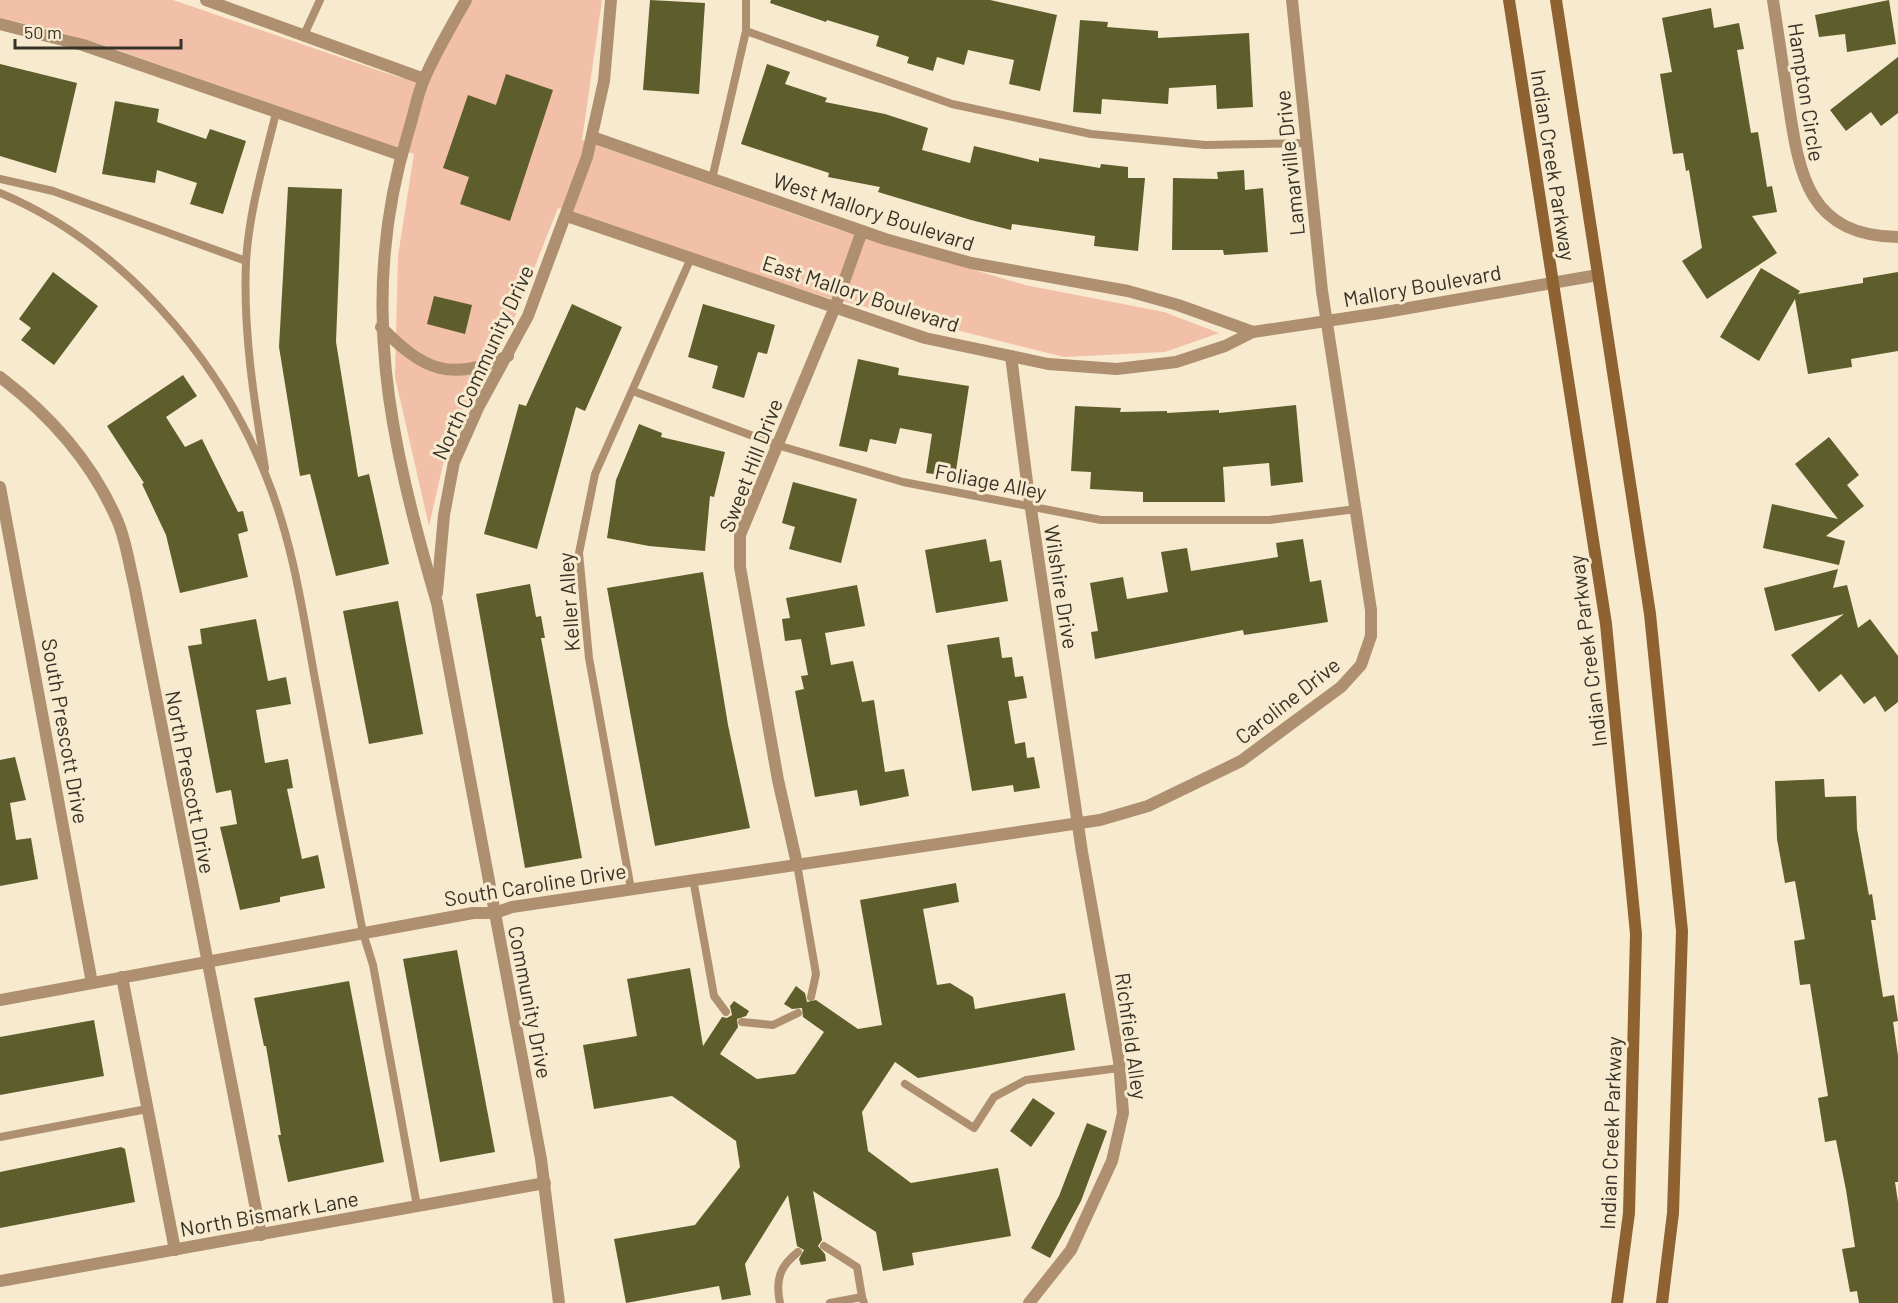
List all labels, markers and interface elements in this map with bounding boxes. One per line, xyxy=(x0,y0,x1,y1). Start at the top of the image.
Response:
scale bar xyxy=(15,12,182,50)
text: 50 m xyxy=(24,21,62,43)
street label: Hampton Circle xyxy=(1784,21,1830,163)
street label: Indian Creek Parkway xyxy=(1527,67,1582,263)
street label: Lamarville Drive xyxy=(1269,89,1309,237)
street label: West Mallory Boulevard xyxy=(770,167,978,255)
street label: East Mallory Boulevard xyxy=(759,249,963,337)
street label: Mallory Boulevard xyxy=(1341,259,1503,311)
street label: North Community Drive xyxy=(426,261,538,463)
street label: Sweet Hill Drive xyxy=(713,395,787,535)
street label: Foliage Alley xyxy=(933,458,1049,504)
street label: Wilshire Drive xyxy=(1040,523,1084,651)
street label: Keller Alley xyxy=(552,551,584,652)
street label: Indian Creek Parkway xyxy=(1563,553,1611,749)
street label: South Prescott Drive xyxy=(37,636,95,826)
street label: Caroline Drive xyxy=(1230,651,1344,749)
street label: North Prescott Drive xyxy=(161,688,221,876)
street label: South Caroline Drive xyxy=(442,857,628,911)
street label: Community Drive xyxy=(504,923,558,1081)
street label: Richfield Alley xyxy=(1111,971,1153,1101)
street label: Indian Creek Parkway xyxy=(1594,1036,1626,1230)
street label: North Bismark Lane xyxy=(178,1185,360,1241)

